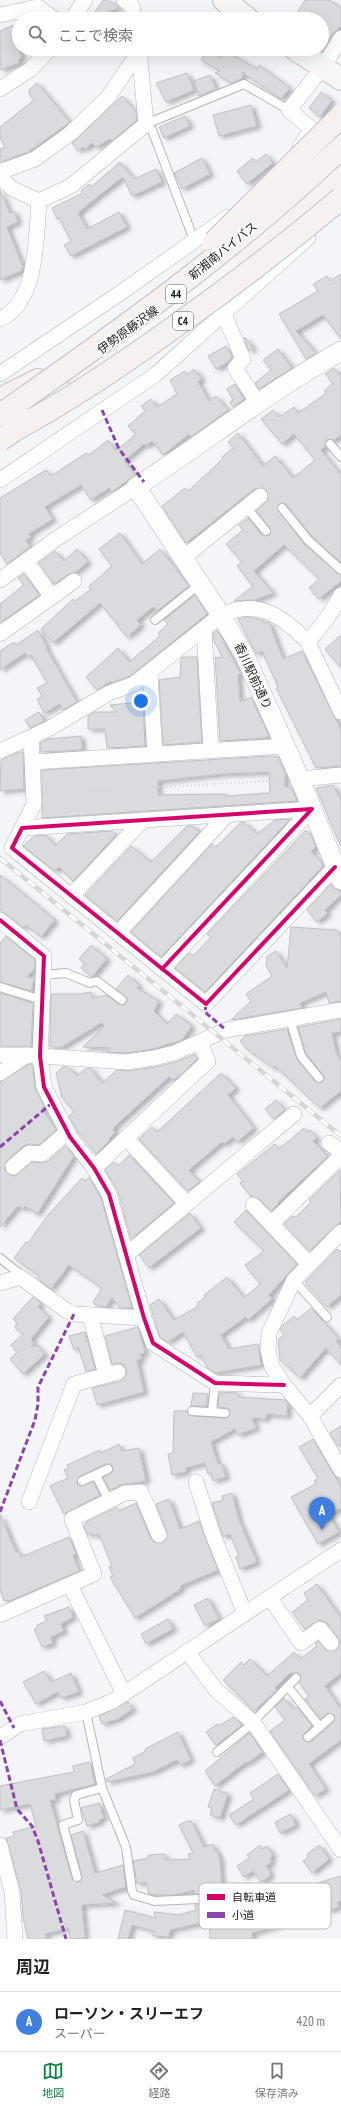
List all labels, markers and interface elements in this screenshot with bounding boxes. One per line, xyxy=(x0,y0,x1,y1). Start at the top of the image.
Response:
search box xyxy=(12,12,329,56)
icon: search xyxy=(26,23,48,45)
text: ここで検索 xyxy=(58,26,133,45)
street label: 新湘南バイパス xyxy=(185,218,260,283)
road number: 44 xyxy=(166,285,186,303)
street label: 伊勢原藤沢線 xyxy=(94,302,161,357)
road number: C4 xyxy=(173,312,193,330)
street label: 香川駅前通り xyxy=(231,640,275,712)
your location xyxy=(131,691,151,711)
pin: A xyxy=(309,1497,335,1530)
legend xyxy=(199,1883,331,1929)
text: 自転車道 xyxy=(232,1890,276,1904)
text: 小道 xyxy=(232,1908,254,1922)
text: 周辺 xyxy=(16,1956,50,1978)
text: ローソン・スリーエフ xyxy=(54,2004,204,2023)
text: A xyxy=(26,2013,32,2030)
text: 420 m xyxy=(296,2013,325,2030)
text: スーパー xyxy=(54,2025,106,2042)
tab: 地図 xyxy=(42,2060,64,2100)
tab: 経路 xyxy=(148,2060,170,2100)
tab: 保存済み xyxy=(255,2060,299,2100)

